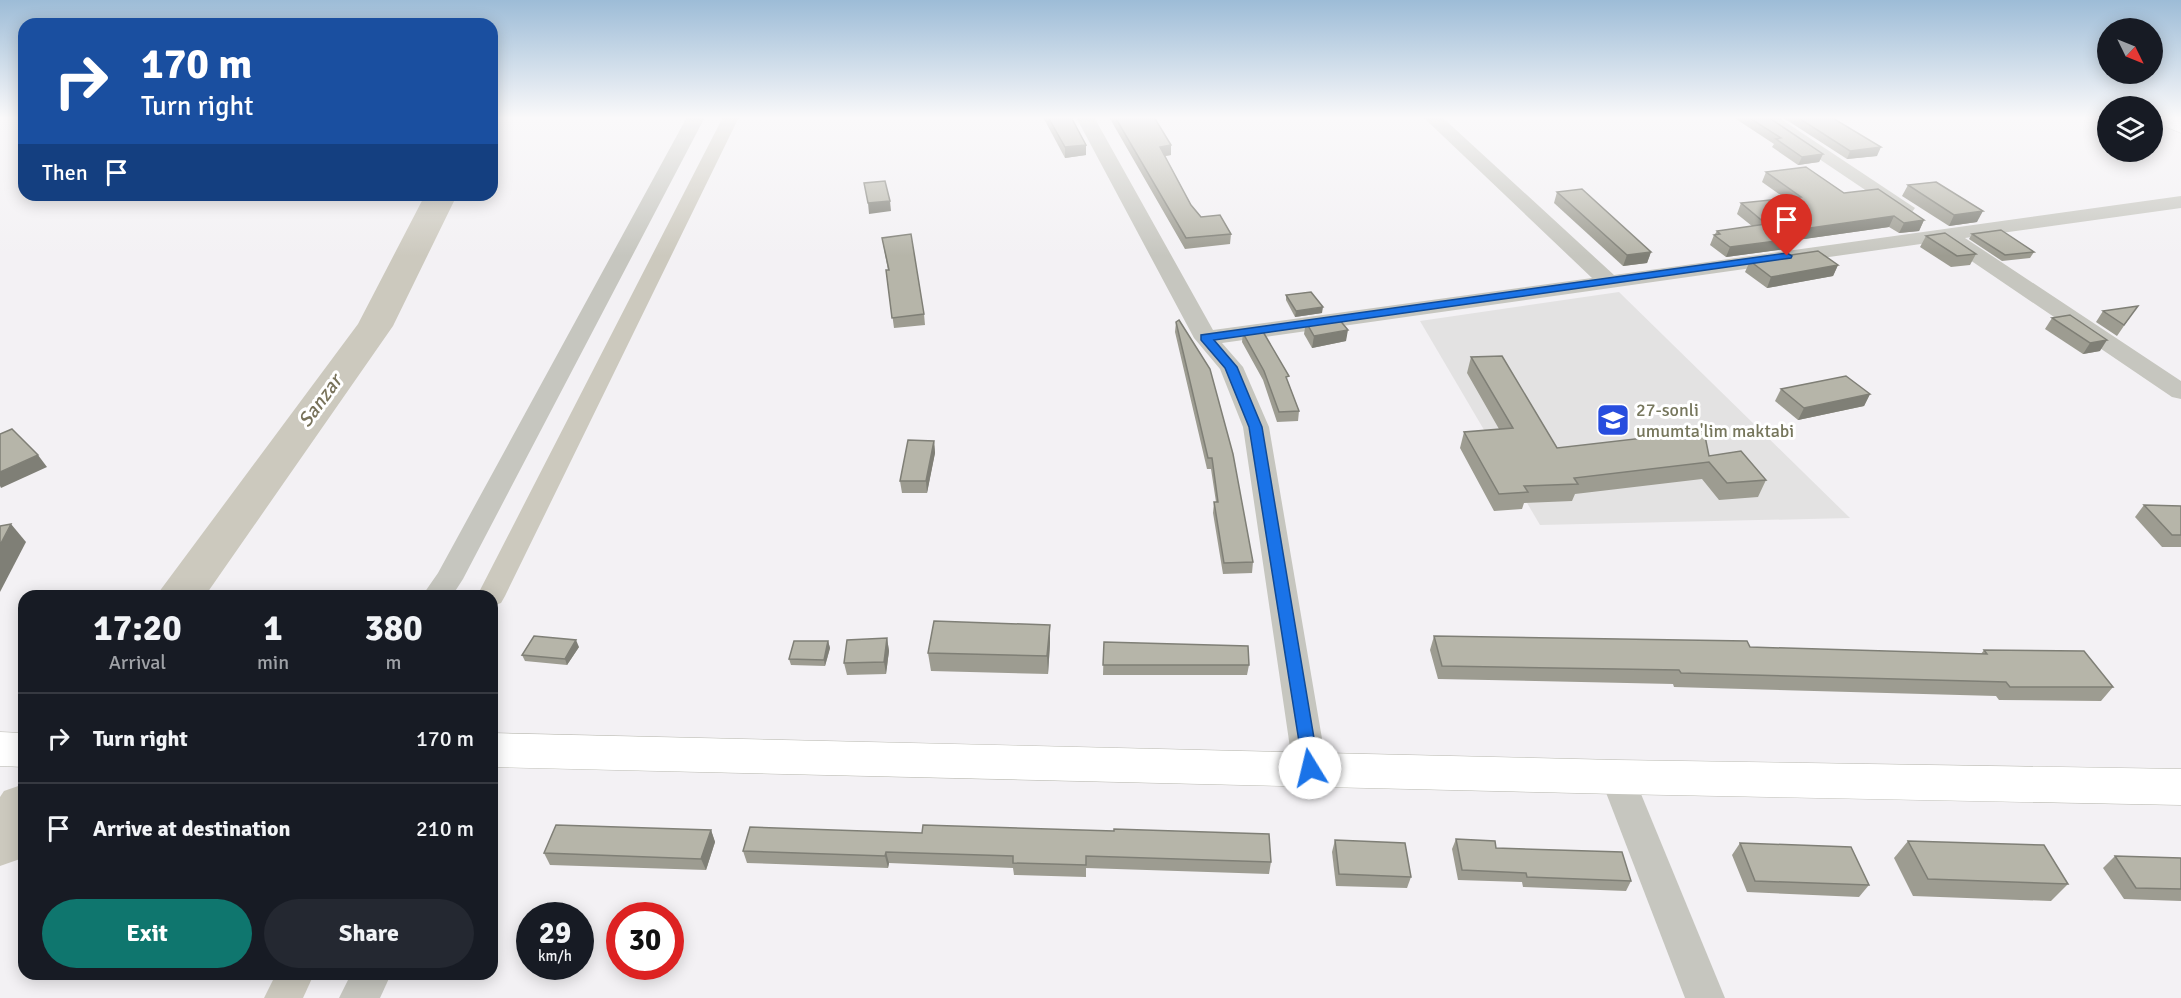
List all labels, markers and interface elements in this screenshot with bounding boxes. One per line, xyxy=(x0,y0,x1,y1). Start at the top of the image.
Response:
north arrow xyxy=(2097,18,2163,84)
map controls xyxy=(2097,18,2163,162)
text: 170 m xyxy=(141,39,252,90)
icon: right xyxy=(42,42,120,120)
text: Turn right xyxy=(141,90,254,123)
button: layers xyxy=(2097,96,2163,162)
icon: arrive xyxy=(100,156,133,189)
text: Then xyxy=(42,159,88,186)
pin xyxy=(1761,194,1812,256)
icon: arrive xyxy=(1770,203,1803,236)
water label: Sanzar xyxy=(293,368,349,432)
place label: 27-sonli umumta'lim maktabi xyxy=(1636,399,1794,442)
school or university icon: 27-sonli umumta'lim maktabi xyxy=(1595,402,1631,438)
text: 17:20 xyxy=(93,606,182,651)
text: 1 xyxy=(263,606,283,651)
text: 380 xyxy=(364,606,423,651)
text: Arrival xyxy=(109,650,166,675)
text: min xyxy=(257,650,289,675)
text: m xyxy=(386,650,402,675)
icon: right xyxy=(42,722,75,755)
text: Turn right xyxy=(93,725,188,752)
text: 170 m xyxy=(416,725,474,752)
position arrow xyxy=(1278,736,1342,800)
icon: arrive xyxy=(42,812,75,845)
text: Arrive at destination xyxy=(93,815,290,842)
text: 210 m xyxy=(416,815,474,842)
button: Exit xyxy=(42,899,252,968)
button: Share xyxy=(264,899,474,968)
speed limit sign: 30 xyxy=(606,902,684,980)
text: 29 xyxy=(539,915,571,952)
text: km/h xyxy=(538,947,572,965)

